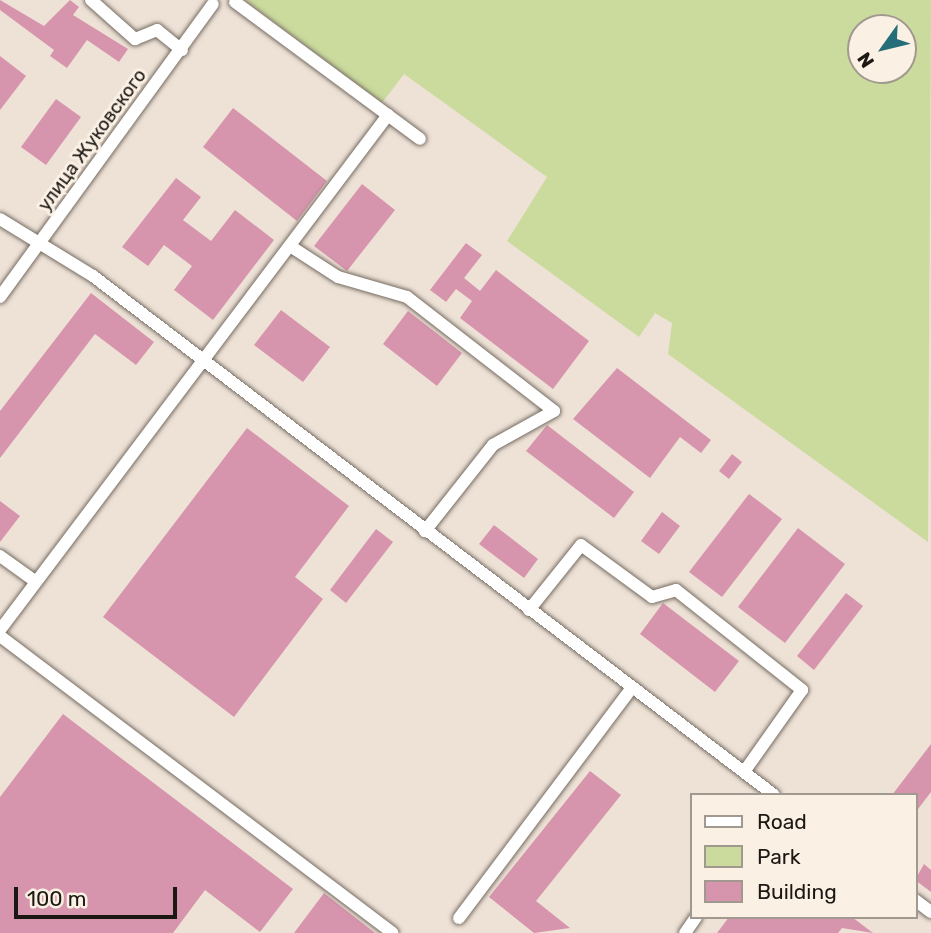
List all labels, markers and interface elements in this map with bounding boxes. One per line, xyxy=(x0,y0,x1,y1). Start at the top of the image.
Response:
north arrow xyxy=(847,14,917,84)
text: N xyxy=(852,48,879,72)
street label: улица Жуковского xyxy=(33,65,151,215)
legend xyxy=(690,793,917,919)
text: Road xyxy=(757,809,807,834)
text: Park xyxy=(757,844,801,869)
scale bar xyxy=(18,874,180,918)
text: Building xyxy=(757,879,837,904)
text: 100 m xyxy=(27,886,86,911)

